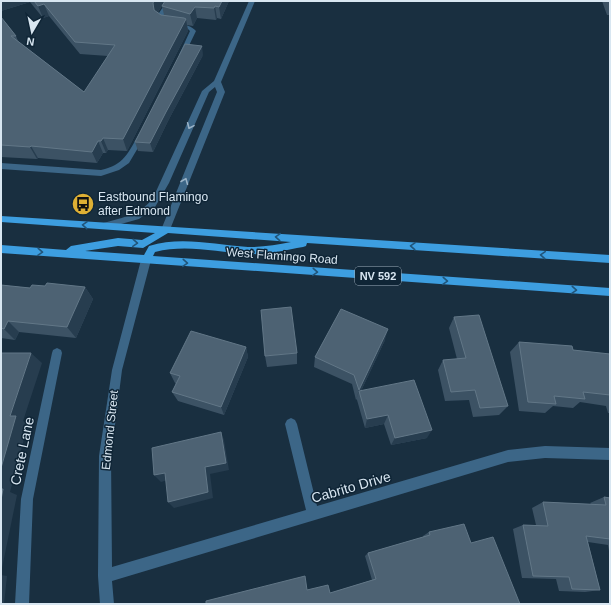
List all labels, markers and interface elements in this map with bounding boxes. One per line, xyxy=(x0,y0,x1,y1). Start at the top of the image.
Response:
north arrow xyxy=(12,12,52,52)
text: N xyxy=(26,35,35,48)
one-way arrow xyxy=(187,122,195,130)
one-way arrow xyxy=(181,177,189,184)
place label: Eastbound Flamingo after Edmond xyxy=(98,190,208,218)
bus stop icon: Eastbound Flamingo after Edmond xyxy=(70,191,96,217)
one-way arrow xyxy=(82,220,88,229)
one-way arrow xyxy=(275,233,281,242)
one-way arrow xyxy=(132,239,138,248)
one-way arrow xyxy=(410,242,416,251)
street label: West Flamingo Road xyxy=(226,245,338,267)
one-way arrow xyxy=(37,247,43,256)
one-way arrow xyxy=(540,251,546,259)
one-way arrow xyxy=(182,258,188,267)
one-way arrow xyxy=(312,267,318,276)
road number: NV 592 xyxy=(355,267,401,285)
one-way arrow xyxy=(442,276,448,285)
one-way arrow xyxy=(571,285,577,294)
street label: Edmond Street xyxy=(99,389,121,471)
street label: Crete Lane xyxy=(7,415,37,487)
street label: Cabrito Drive xyxy=(310,468,393,506)

